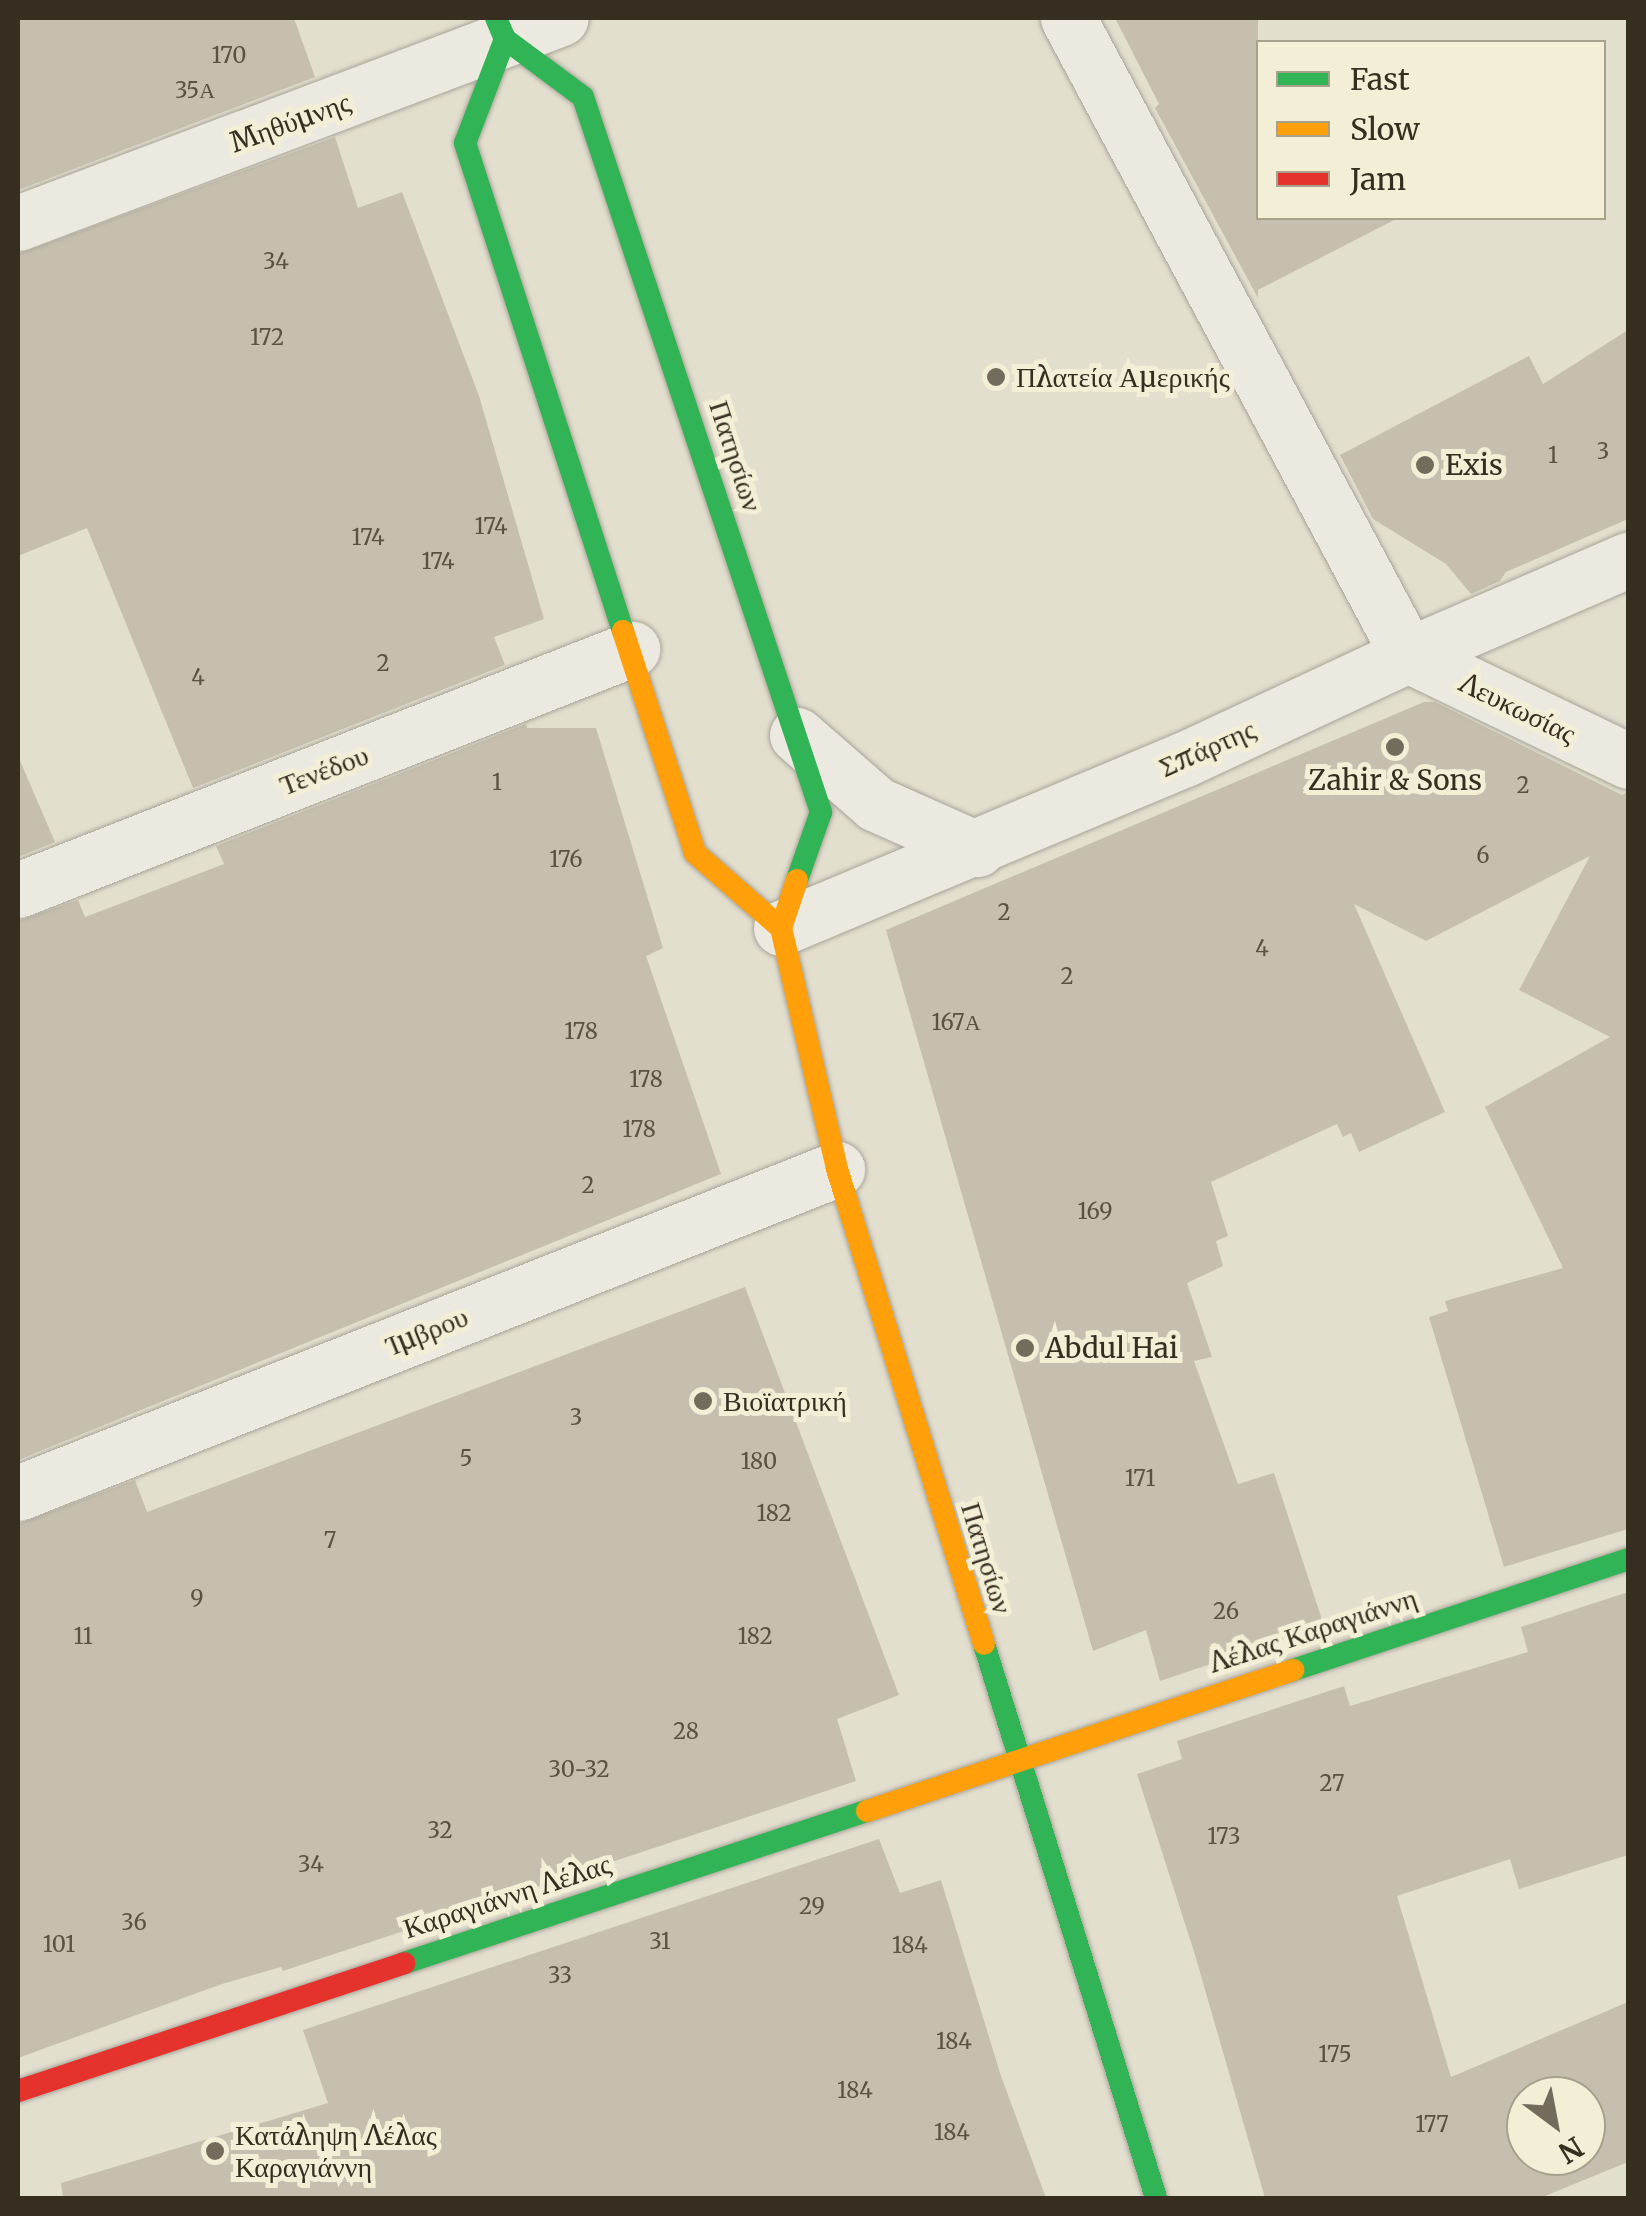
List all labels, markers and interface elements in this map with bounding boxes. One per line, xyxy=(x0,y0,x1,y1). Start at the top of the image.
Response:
legend xyxy=(1256,40,1606,220)
house number: 170 xyxy=(212,43,246,69)
text: Fast xyxy=(1350,60,1410,98)
house number: 35Α xyxy=(175,78,215,104)
street label: Μηθύμνης xyxy=(225,85,355,159)
text: Slow xyxy=(1350,110,1420,148)
text: Jam xyxy=(1350,160,1406,198)
house number: 34 xyxy=(263,249,289,275)
house number: 172 xyxy=(250,325,284,351)
place label: Πλατεία Αμερικής xyxy=(1016,360,1230,394)
marker: Πλατεία Αμερικής xyxy=(985,366,1007,388)
street label: Πατησίων xyxy=(702,396,770,516)
house number: 3 xyxy=(1597,439,1609,465)
house number: 1 xyxy=(1548,443,1558,469)
place label: Exis xyxy=(1445,448,1503,482)
marker: Exis xyxy=(1414,454,1436,476)
house number: 174 xyxy=(475,514,507,540)
house number: 174 xyxy=(352,525,384,551)
house number: 174 xyxy=(422,549,454,575)
house number: 2 xyxy=(376,651,390,677)
house number: 4 xyxy=(191,665,205,691)
street label: Λευκωσίας xyxy=(1455,666,1581,750)
street label: Σπάρτης xyxy=(1154,712,1260,784)
marker: Zahir & Sons xyxy=(1384,736,1406,758)
street label: Τενέδου xyxy=(275,738,373,802)
place label: Zahir & Sons xyxy=(1308,763,1482,797)
house number: 1 xyxy=(492,770,502,796)
house number: 2 xyxy=(1516,773,1530,799)
house number: 6 xyxy=(1476,843,1490,869)
house number: 176 xyxy=(549,847,583,873)
house number: 2 xyxy=(997,900,1011,926)
house number: 4 xyxy=(1255,936,1269,962)
house number: 2 xyxy=(1060,964,1074,990)
house number: 167Α xyxy=(931,1010,981,1036)
house number: 178 xyxy=(564,1019,598,1045)
house number: 178 xyxy=(629,1067,663,1093)
house number: 178 xyxy=(622,1117,656,1143)
house number: 2 xyxy=(581,1173,595,1199)
house number: 169 xyxy=(1077,1199,1113,1225)
street label: Ίμβρου xyxy=(381,1299,473,1363)
place label: Abdul Hai xyxy=(1045,1331,1178,1365)
marker: Abdul Hai xyxy=(1014,1337,1036,1359)
place label: Βιοϊατρική xyxy=(723,1384,847,1418)
marker: Βιοϊατρική xyxy=(692,1390,714,1412)
house number: 3 xyxy=(570,1405,582,1431)
house number: 5 xyxy=(460,1446,472,1472)
house number: 180 xyxy=(741,1449,777,1475)
house number: 171 xyxy=(1125,1466,1155,1492)
street label: Πατησίων xyxy=(954,1498,1020,1618)
house number: 182 xyxy=(756,1501,792,1527)
house number: 7 xyxy=(324,1528,336,1554)
street label: Λέλας Καραγιάννη xyxy=(1205,1581,1421,1679)
house number: 9 xyxy=(190,1586,204,1612)
house number: 26 xyxy=(1213,1599,1239,1625)
house number: 11 xyxy=(73,1624,93,1650)
house number: 182 xyxy=(737,1624,773,1650)
house number: 28 xyxy=(673,1719,699,1745)
house number: 30-32 xyxy=(549,1757,609,1783)
house number: 27 xyxy=(1320,1771,1344,1797)
house number: 32 xyxy=(428,1818,452,1844)
house number: 173 xyxy=(1207,1824,1241,1850)
street label: Καραγιάννη Λέλας xyxy=(399,1847,615,1945)
house number: 34 xyxy=(298,1852,324,1878)
house number: 29 xyxy=(799,1894,825,1920)
house number: 36 xyxy=(121,1910,147,1936)
house number: 31 xyxy=(649,1929,671,1955)
house number: 101 xyxy=(43,1932,75,1958)
house number: 184 xyxy=(892,1933,928,1959)
house number: 33 xyxy=(548,1963,572,1989)
house number: 184 xyxy=(936,2029,972,2055)
house number: 175 xyxy=(1318,2042,1352,2068)
north arrow xyxy=(1506,2076,1606,2176)
house number: 184 xyxy=(837,2078,873,2104)
house number: 177 xyxy=(1415,2112,1449,2138)
place label: Κατάληψη Λέλας Καραγιάννη xyxy=(235,2118,437,2184)
house number: 184 xyxy=(934,2120,970,2146)
text: N xyxy=(1552,2129,1590,2171)
marker: Κατάληψη Λέλας Καραγιάννη xyxy=(204,2140,226,2162)

